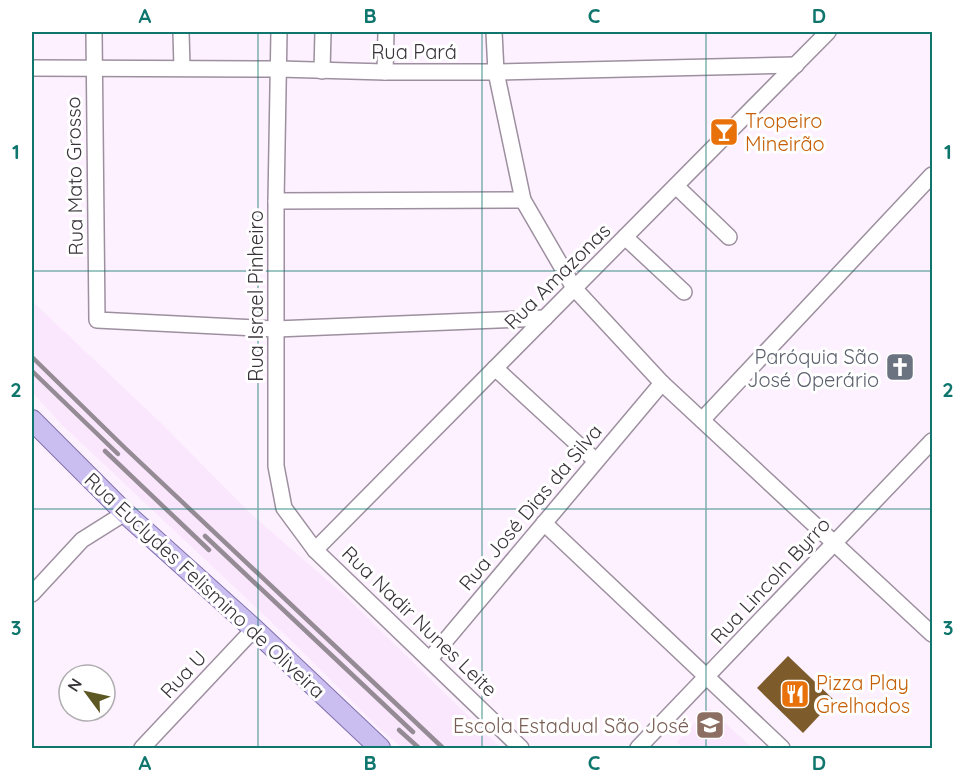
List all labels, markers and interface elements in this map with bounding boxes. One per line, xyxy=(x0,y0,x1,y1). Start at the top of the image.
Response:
text: A xyxy=(139,3,152,28)
text: B xyxy=(363,3,377,28)
text: C xyxy=(588,3,601,28)
text: D xyxy=(812,3,826,28)
street label: Rua Pará xyxy=(371,39,457,64)
street label: Rua Mato Grosso xyxy=(60,96,88,256)
place label: Tropeiro Mineirão xyxy=(745,108,825,156)
bar icon: Tropeiro Mineirão xyxy=(708,116,740,148)
text: 1 xyxy=(12,139,20,164)
text: 1 xyxy=(944,139,952,164)
street label: Rua Israel Pinheiro xyxy=(243,210,268,382)
street label: Rua Amazonas xyxy=(499,218,615,334)
place label: Paróquia São José Operário xyxy=(747,344,879,392)
church icon: Paróquia São José Operário xyxy=(884,351,916,383)
text: 2 xyxy=(10,377,22,402)
text: 2 xyxy=(942,377,954,402)
street label: Rua José Dias da Silva xyxy=(453,419,607,595)
street label: Rua Euclydes Felismino de Oliveira xyxy=(80,467,330,703)
street label: Rua Lincoln Byrro xyxy=(705,511,835,649)
street label: Rua Nadir Nunes Leite xyxy=(337,540,503,702)
text: 3 xyxy=(11,615,21,640)
text: 3 xyxy=(943,615,953,640)
street label: Rua U xyxy=(155,645,211,703)
north arrow xyxy=(57,663,117,723)
place label: Pizza Play Grelhados xyxy=(816,670,910,718)
text: N xyxy=(63,674,86,695)
restaurant icon: Pizza Play Grelhados xyxy=(779,678,811,710)
school or university icon: Escola Estadual São José xyxy=(694,709,726,741)
place label: Escola Estadual São José xyxy=(453,713,689,738)
text: A xyxy=(139,750,152,775)
text: B xyxy=(363,750,377,775)
text: C xyxy=(588,750,601,775)
text: D xyxy=(812,750,826,775)

